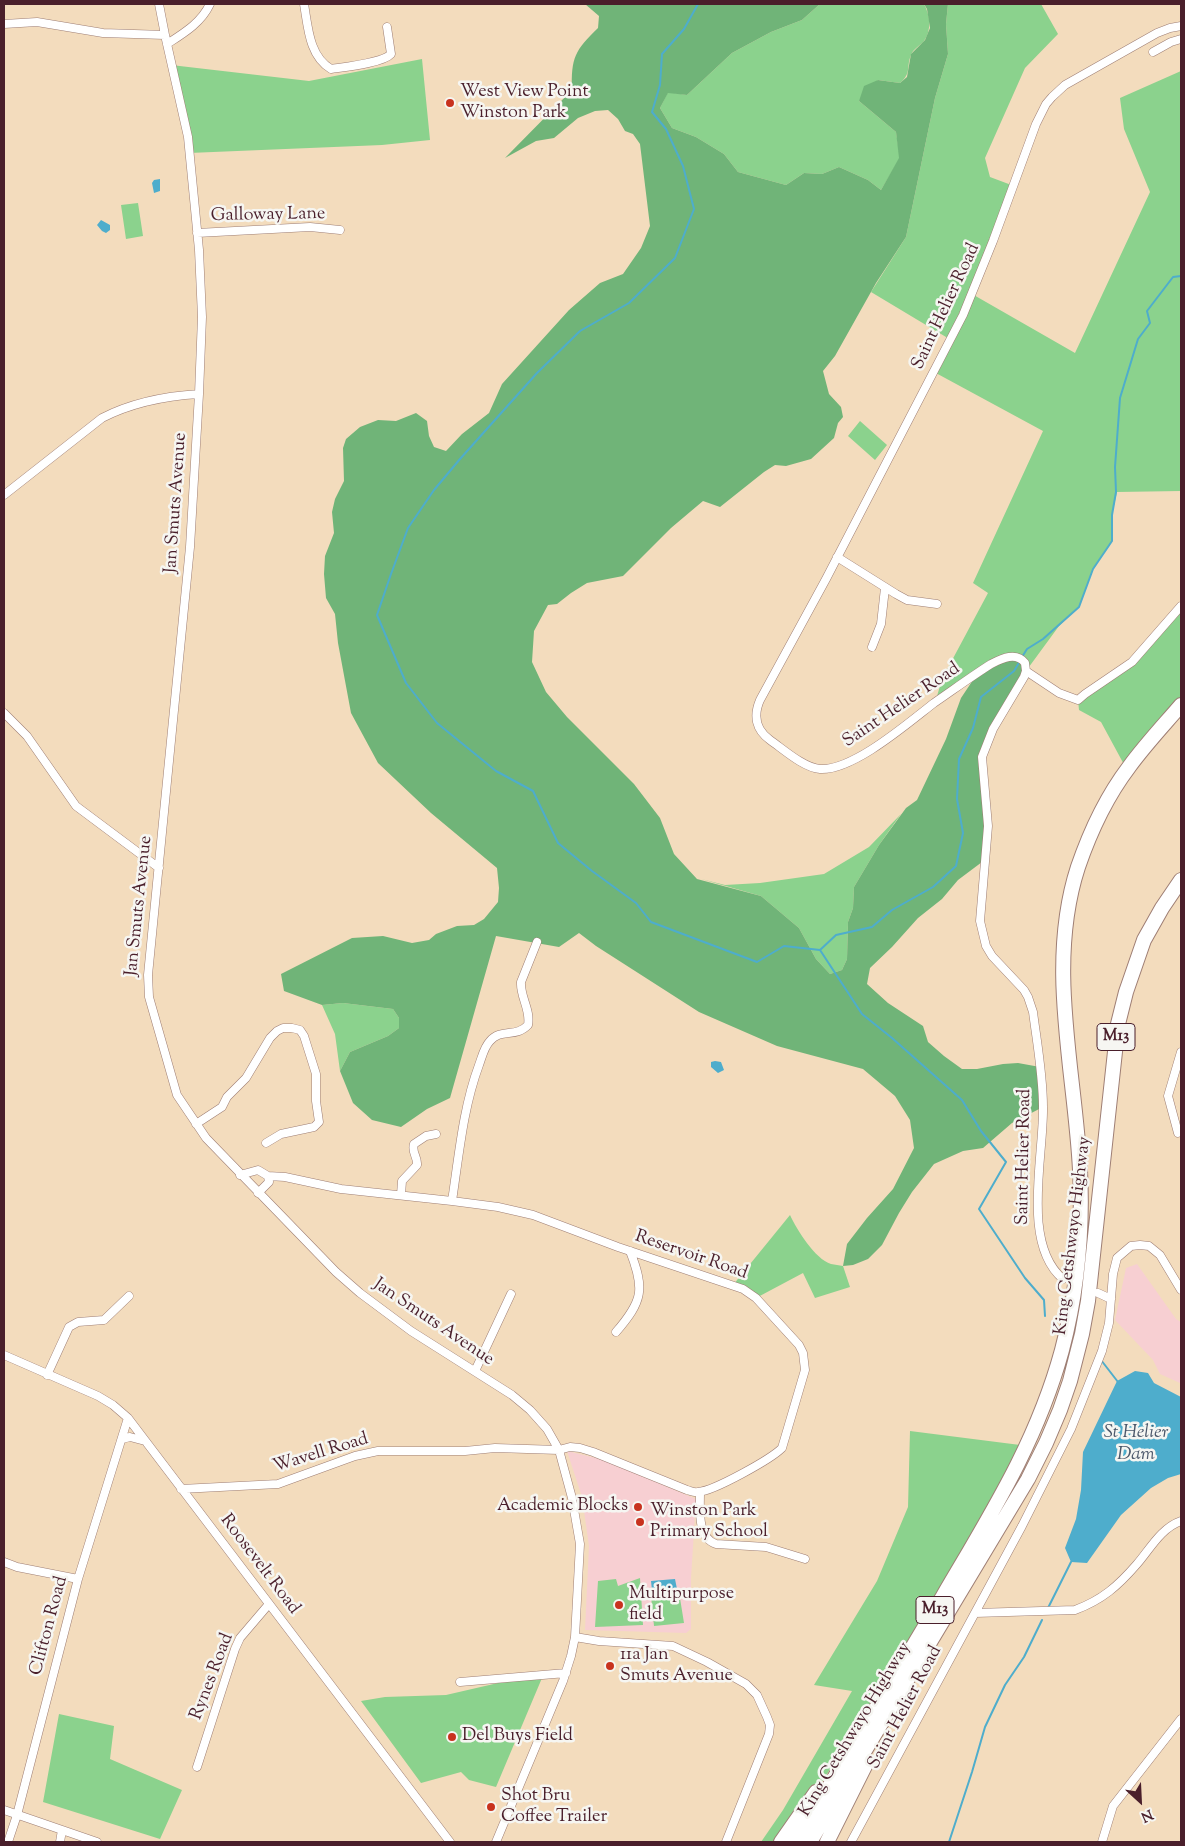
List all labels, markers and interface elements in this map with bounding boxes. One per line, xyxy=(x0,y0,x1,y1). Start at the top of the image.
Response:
place label: West View Point Winston Park xyxy=(460,82,589,125)
marker: West View Point Winston Park xyxy=(444,97,456,109)
street label: Galloway Lane xyxy=(211,204,325,228)
street label: Saint Helier Road xyxy=(908,241,986,373)
street label: Jan Smuts Avenue xyxy=(161,432,193,574)
street label: Saint Helier Road xyxy=(839,659,965,753)
street label: Jan Smuts Avenue xyxy=(122,835,158,977)
road number: M13 xyxy=(1097,1024,1135,1050)
street label: Saint Helier Road xyxy=(1013,1089,1037,1225)
street label: King Cetshwayo Highway xyxy=(1051,1136,1097,1336)
street label: Reservoir Road xyxy=(632,1227,750,1285)
street label: Jan Smuts Avenue xyxy=(369,1275,497,1371)
water label: St Helier Dam xyxy=(1104,1423,1168,1467)
street label: Wavell Road xyxy=(271,1429,371,1479)
place label: Academic Blocks xyxy=(497,1496,628,1518)
marker: Academic Blocks xyxy=(632,1501,644,1513)
place label: Winston Park Primary School xyxy=(650,1501,768,1544)
street label: Roosevelt Road xyxy=(214,1511,304,1619)
marker: Winston Park Primary School xyxy=(634,1516,646,1528)
street label: Clifton Road xyxy=(26,1574,74,1678)
place label: Multipurpose field xyxy=(629,1584,734,1626)
road number: M13 xyxy=(916,1596,954,1624)
marker: Multipurpose field xyxy=(613,1599,625,1611)
street label: Rynes Road xyxy=(187,1631,239,1723)
street label: King Cetshwayo Highway xyxy=(795,1639,917,1821)
street label: Saint Helier Road xyxy=(864,1643,948,1773)
place label: 11a Jan Smuts Avenue xyxy=(620,1645,733,1688)
marker: 11a Jan Smuts Avenue xyxy=(604,1660,616,1672)
place label: Del Buys Field xyxy=(462,1726,573,1748)
marker: Del Buys Field xyxy=(446,1731,458,1743)
north arrow xyxy=(1115,1776,1165,1826)
place label: Shot Bru Coffee Trailer xyxy=(501,1786,607,1828)
marker: Shot Bru Coffee Trailer xyxy=(485,1801,497,1813)
text: N xyxy=(1137,1803,1156,1826)

